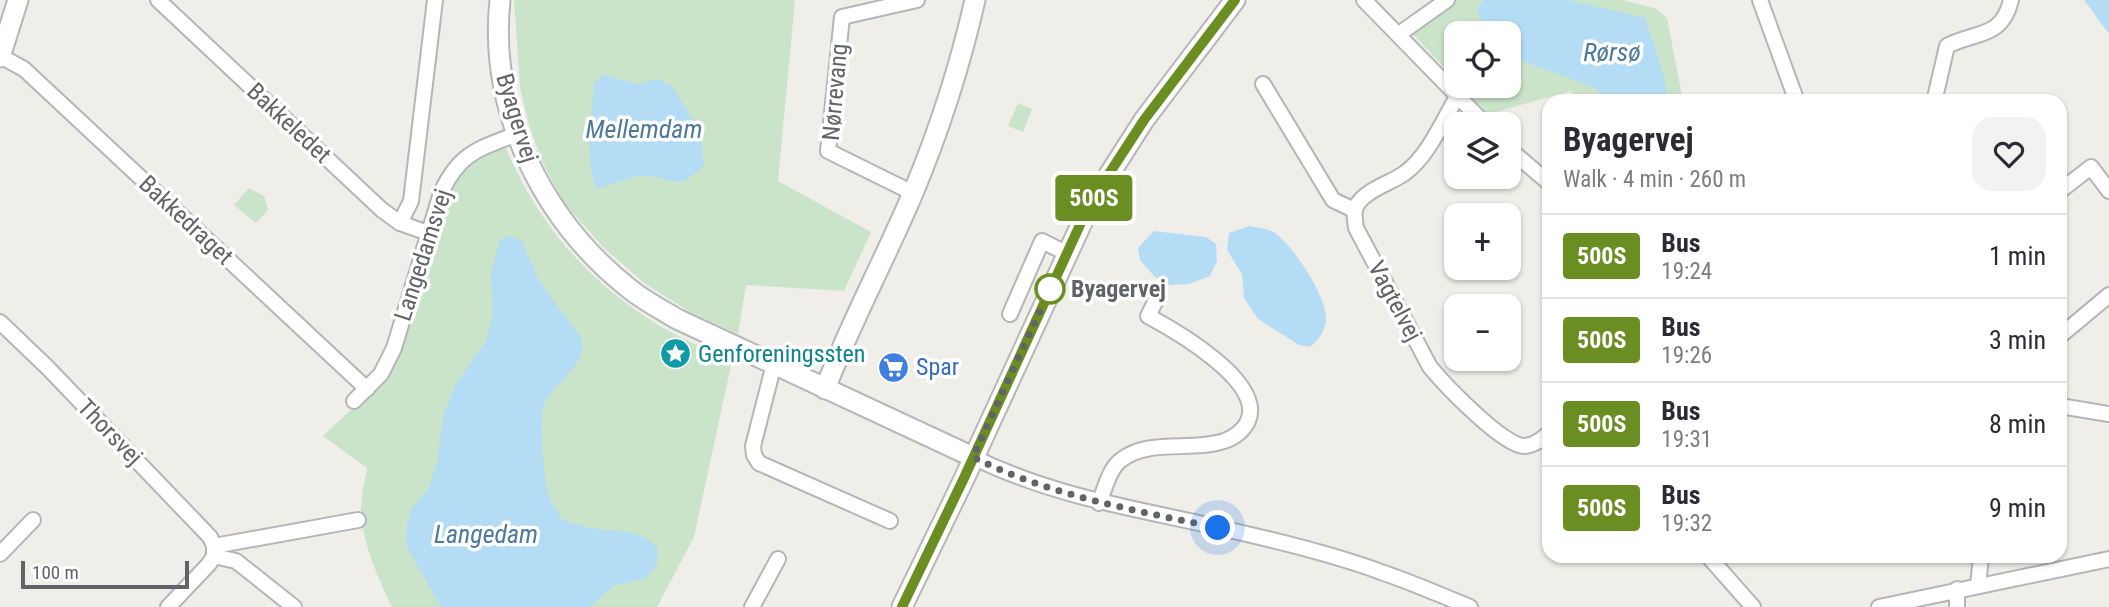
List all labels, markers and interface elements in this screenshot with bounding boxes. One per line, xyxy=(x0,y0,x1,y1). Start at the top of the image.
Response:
map controls xyxy=(1444,21,1521,371)
button: locate xyxy=(1444,21,1521,98)
water label: Rørsø xyxy=(1583,37,1641,67)
street label: Nørrevang xyxy=(817,42,853,142)
street label: Byagervej xyxy=(490,70,544,166)
street label: Bakkeledet xyxy=(241,77,337,169)
button: layers xyxy=(1444,112,1521,189)
water label: Mellemdam xyxy=(586,114,702,144)
button: heart xyxy=(1972,117,2046,191)
text: Byagervej xyxy=(1563,120,1694,159)
text: Walk · 4 min · 260 m xyxy=(1563,166,1746,193)
street label: Bakkedraget xyxy=(133,170,239,270)
line badge: 500S xyxy=(1045,175,1143,221)
text: 500S xyxy=(1069,184,1119,212)
street label: Langedamsvej xyxy=(389,186,457,324)
button: + xyxy=(1444,203,1521,280)
text: Bus xyxy=(1661,228,1701,258)
text: 1 min xyxy=(1989,241,2046,271)
text: 500S xyxy=(1577,242,1626,270)
street label: Vagtelvej xyxy=(1362,256,1428,346)
text: 19:24 xyxy=(1661,258,1712,285)
marker: Byagervej xyxy=(1035,274,1065,304)
place label: Byagervej xyxy=(1071,275,1166,303)
button: − xyxy=(1444,294,1521,371)
text: Bus xyxy=(1661,312,1701,342)
text: 3 min xyxy=(1989,325,2046,355)
text: 500S xyxy=(1577,326,1626,354)
place icon: Genforeningssten xyxy=(658,337,692,371)
place label: Genforeningssten xyxy=(698,340,866,368)
text: 19:26 xyxy=(1661,342,1712,369)
supermarket icon: Spar xyxy=(876,350,910,384)
place label: Spar xyxy=(916,353,959,381)
street label: Thorsvej xyxy=(72,393,148,471)
text: Bus xyxy=(1661,396,1701,426)
text: 8 min xyxy=(1989,409,2046,439)
text: 500S xyxy=(1577,410,1626,438)
text: 19:31 xyxy=(1661,426,1712,453)
text: Bus xyxy=(1661,480,1701,510)
text: 9 min xyxy=(1989,493,2046,523)
text: 500S xyxy=(1577,494,1626,522)
your location xyxy=(1200,510,1235,545)
text: 19:32 xyxy=(1661,510,1712,537)
water label: Langedam xyxy=(434,519,538,549)
scale bar xyxy=(21,558,189,590)
text: 100 m xyxy=(32,561,79,584)

